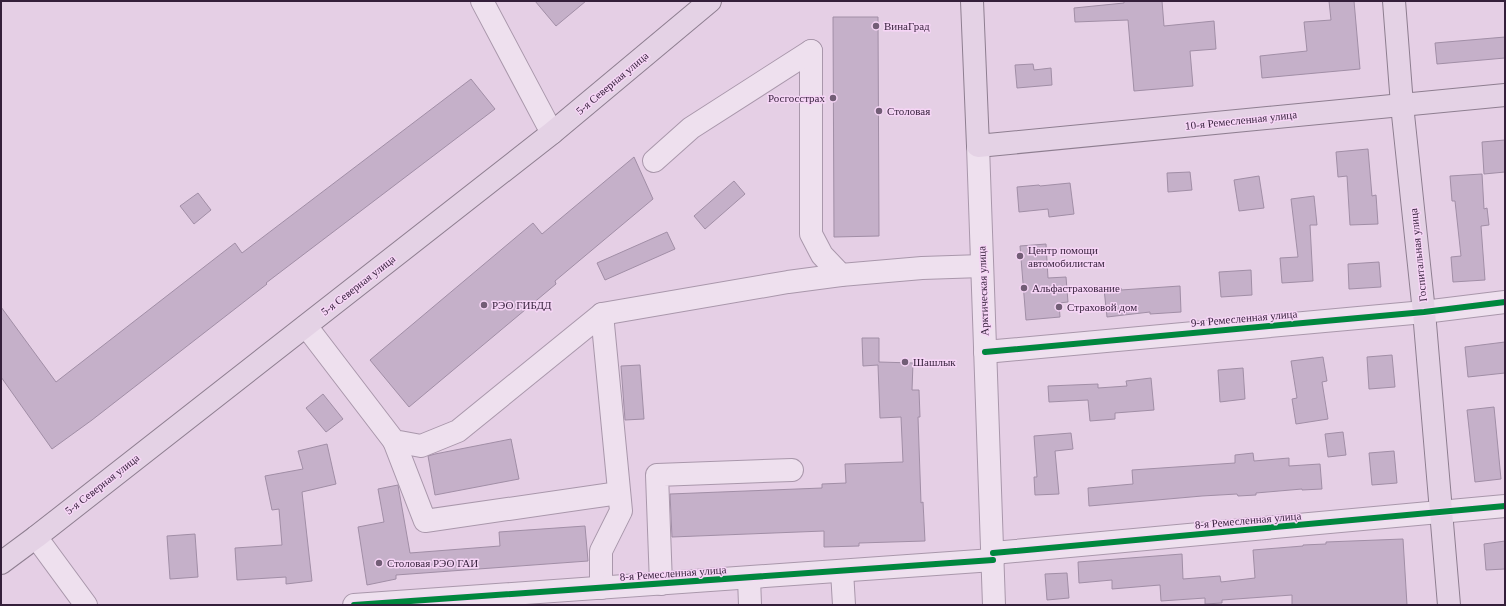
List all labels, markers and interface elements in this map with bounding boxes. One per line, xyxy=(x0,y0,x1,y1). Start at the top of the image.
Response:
place label: ВинаГрад xyxy=(884,20,930,32)
marker: ВинаГрад xyxy=(871,21,881,31)
street label: 5-я Северная улица xyxy=(573,49,651,117)
place label: Росгосстрах xyxy=(768,92,825,104)
marker: Росгосстрах xyxy=(828,93,838,103)
place label: Столовая xyxy=(887,105,930,117)
marker: Столовая xyxy=(874,106,884,116)
street label: 10-я Ремесленная улица xyxy=(1185,108,1298,132)
street label: Госпитальная улица xyxy=(1407,208,1429,302)
place label: Центр помощи автомобилистам xyxy=(1028,244,1105,269)
street label: Арктическая улица xyxy=(975,246,991,336)
marker: Центр помощи автомобилистам xyxy=(1015,251,1025,261)
street label: 5-я Северная улица xyxy=(319,252,397,318)
place label: Альфастрахование xyxy=(1032,282,1120,294)
marker: Альфастрахование xyxy=(1019,283,1029,293)
place label: РЭО ГИБДД xyxy=(492,299,552,311)
marker: РЭО ГИБДД xyxy=(479,300,489,310)
place label: Страховой дом xyxy=(1067,301,1137,313)
marker: Страховой дом xyxy=(1054,302,1064,312)
street label: 9-я Ремесленная улица xyxy=(1190,307,1298,329)
place label: Шашлык xyxy=(913,356,956,368)
marker: Шашлык xyxy=(900,357,910,367)
street label: 5-я Северная улица xyxy=(63,451,141,517)
street label: 8-я Ремесленная улица xyxy=(1194,509,1302,531)
place label: Столовая РЭО ГАИ xyxy=(387,557,478,569)
marker: Столовая РЭО ГАИ xyxy=(374,558,384,568)
street label: 8-я Ремесленная улица xyxy=(619,563,727,583)

